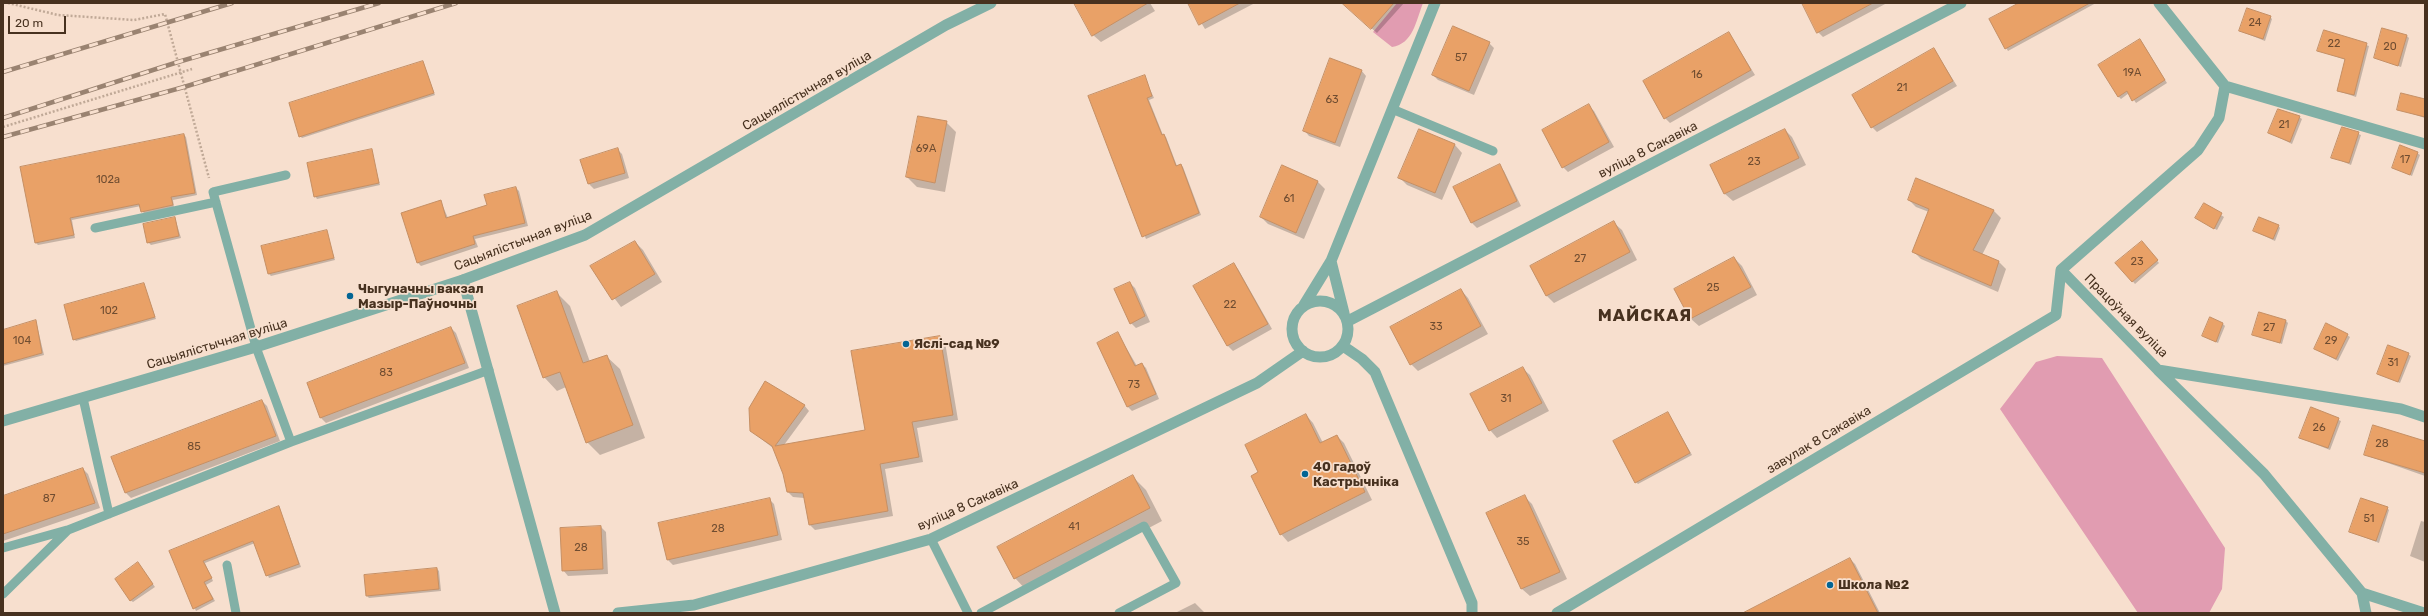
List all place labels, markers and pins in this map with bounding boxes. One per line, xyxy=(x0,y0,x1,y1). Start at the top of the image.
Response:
place label: Чыгуначны вакзал Мазыр-Паўночны xyxy=(358,281,484,312)
marker: Чыгуначны вакзал Мазыр-Паўночны xyxy=(345,291,355,301)
place label: Яслі-сад №9 xyxy=(914,336,1000,352)
marker: Яслі-сад №9 xyxy=(901,339,911,349)
place label: 40 гадоў Кастрычніка xyxy=(1313,459,1399,490)
marker: 40 гадоў Кастрычніка xyxy=(1300,469,1310,479)
place label: Школа №2 xyxy=(1838,577,1909,593)
marker: Школа №2 xyxy=(1825,580,1835,590)

